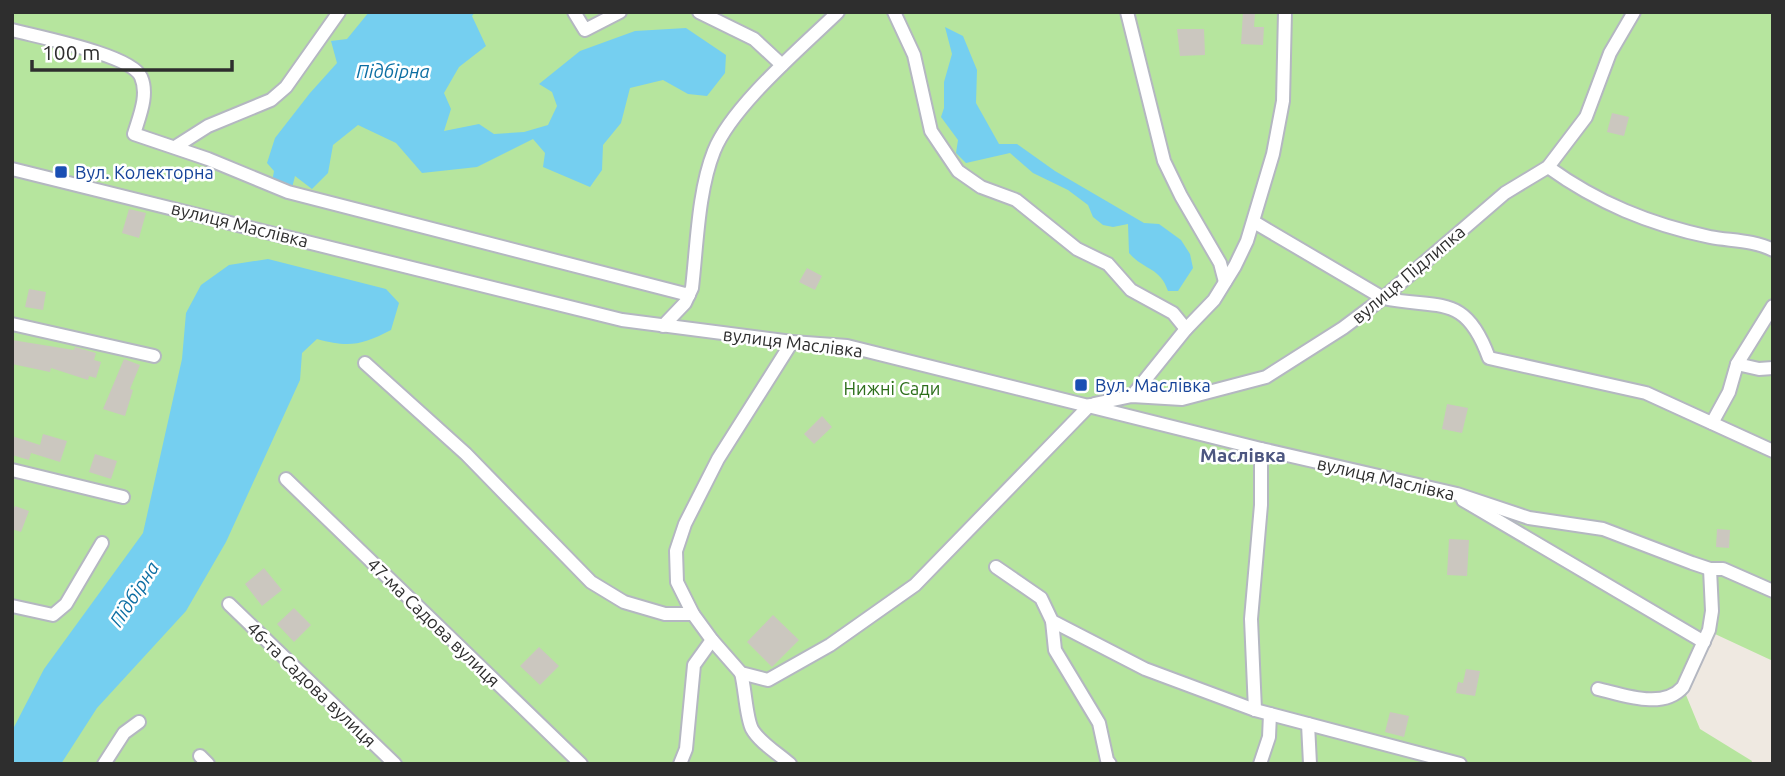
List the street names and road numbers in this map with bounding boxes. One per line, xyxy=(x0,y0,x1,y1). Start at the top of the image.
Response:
street label: вулиця Маслівка xyxy=(169,197,311,251)
street label: вулиця Підлипка xyxy=(1347,221,1469,327)
street label: вулиця Маслівка xyxy=(722,324,864,360)
street label: вулиця Маслівка xyxy=(1315,452,1457,504)
street label: 47-ма Садова вулиця xyxy=(364,554,504,690)
street label: 46-та Садова вулиця xyxy=(243,617,381,751)

